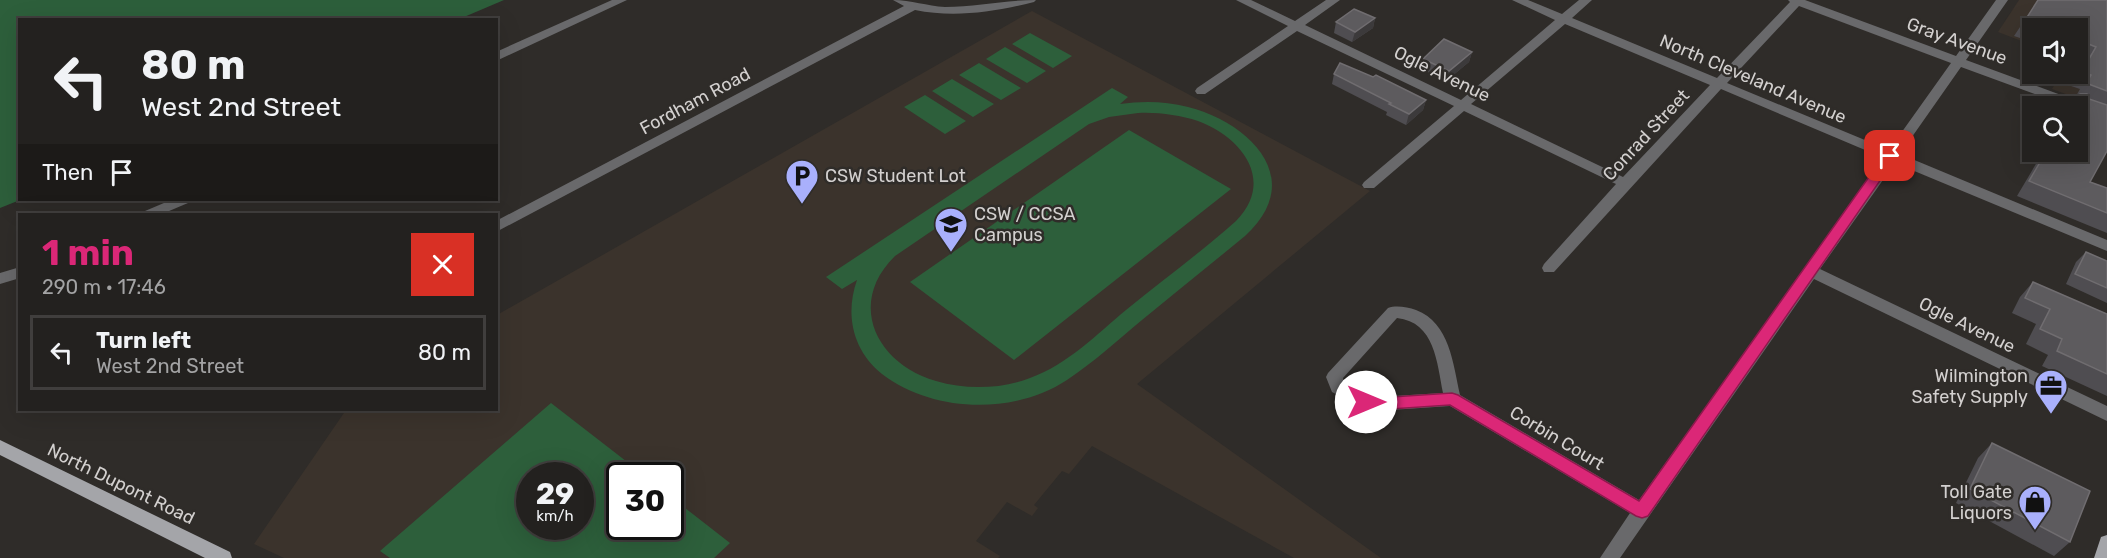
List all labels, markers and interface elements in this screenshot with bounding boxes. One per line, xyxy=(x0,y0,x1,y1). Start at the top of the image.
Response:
street label: Gray Avenue xyxy=(1904,13,2010,69)
map controls xyxy=(2022,18,2088,162)
button: sound xyxy=(2022,18,2088,84)
street label: North Cleveland Avenue xyxy=(1656,30,1850,128)
text: 80 m xyxy=(141,40,245,90)
street label: Ogle Avenue xyxy=(1390,41,1494,107)
icon: left xyxy=(42,42,120,120)
street label: Fordham Road xyxy=(636,63,754,139)
street label: Conrad Street xyxy=(1598,85,1694,185)
text: West 2nd Street xyxy=(141,91,341,123)
button: search xyxy=(2022,96,2088,162)
pin xyxy=(1864,130,1915,181)
icon: arrive xyxy=(1873,139,1906,172)
icon: arrive xyxy=(105,156,138,189)
parking icon: CSW Student Lot xyxy=(784,158,820,205)
text: Then xyxy=(42,159,93,186)
place label: CSW Student Lot xyxy=(825,165,966,187)
place label: CSW / CCSA Campus xyxy=(974,203,1076,246)
school or university icon: CSW / CCSA Campus xyxy=(933,206,969,253)
text: 1 min xyxy=(42,231,134,274)
button: close xyxy=(411,233,474,296)
text: 290 m · 17:46 xyxy=(42,275,166,299)
street label: Ogle Avenue xyxy=(1915,292,2019,358)
text: Turn left xyxy=(96,327,191,354)
icon: left xyxy=(45,336,78,369)
text: 80 m xyxy=(418,339,471,366)
text: West 2nd Street xyxy=(96,354,244,378)
place label: Wilmington Safety Supply xyxy=(1911,365,2028,408)
office icon: Wilmington Safety Supply xyxy=(2033,368,2069,415)
position arrow xyxy=(1334,370,1398,434)
street label: Corbin Court xyxy=(1506,401,1608,475)
street label: North Dupont Road xyxy=(44,439,198,529)
speed limit sign: 30 xyxy=(606,462,684,540)
text: 29 xyxy=(536,476,574,512)
place label: Toll Gate Liquors xyxy=(1941,481,2012,524)
shop icon: Toll Gate Liquors xyxy=(2017,484,2053,531)
text: km/h xyxy=(536,507,574,525)

